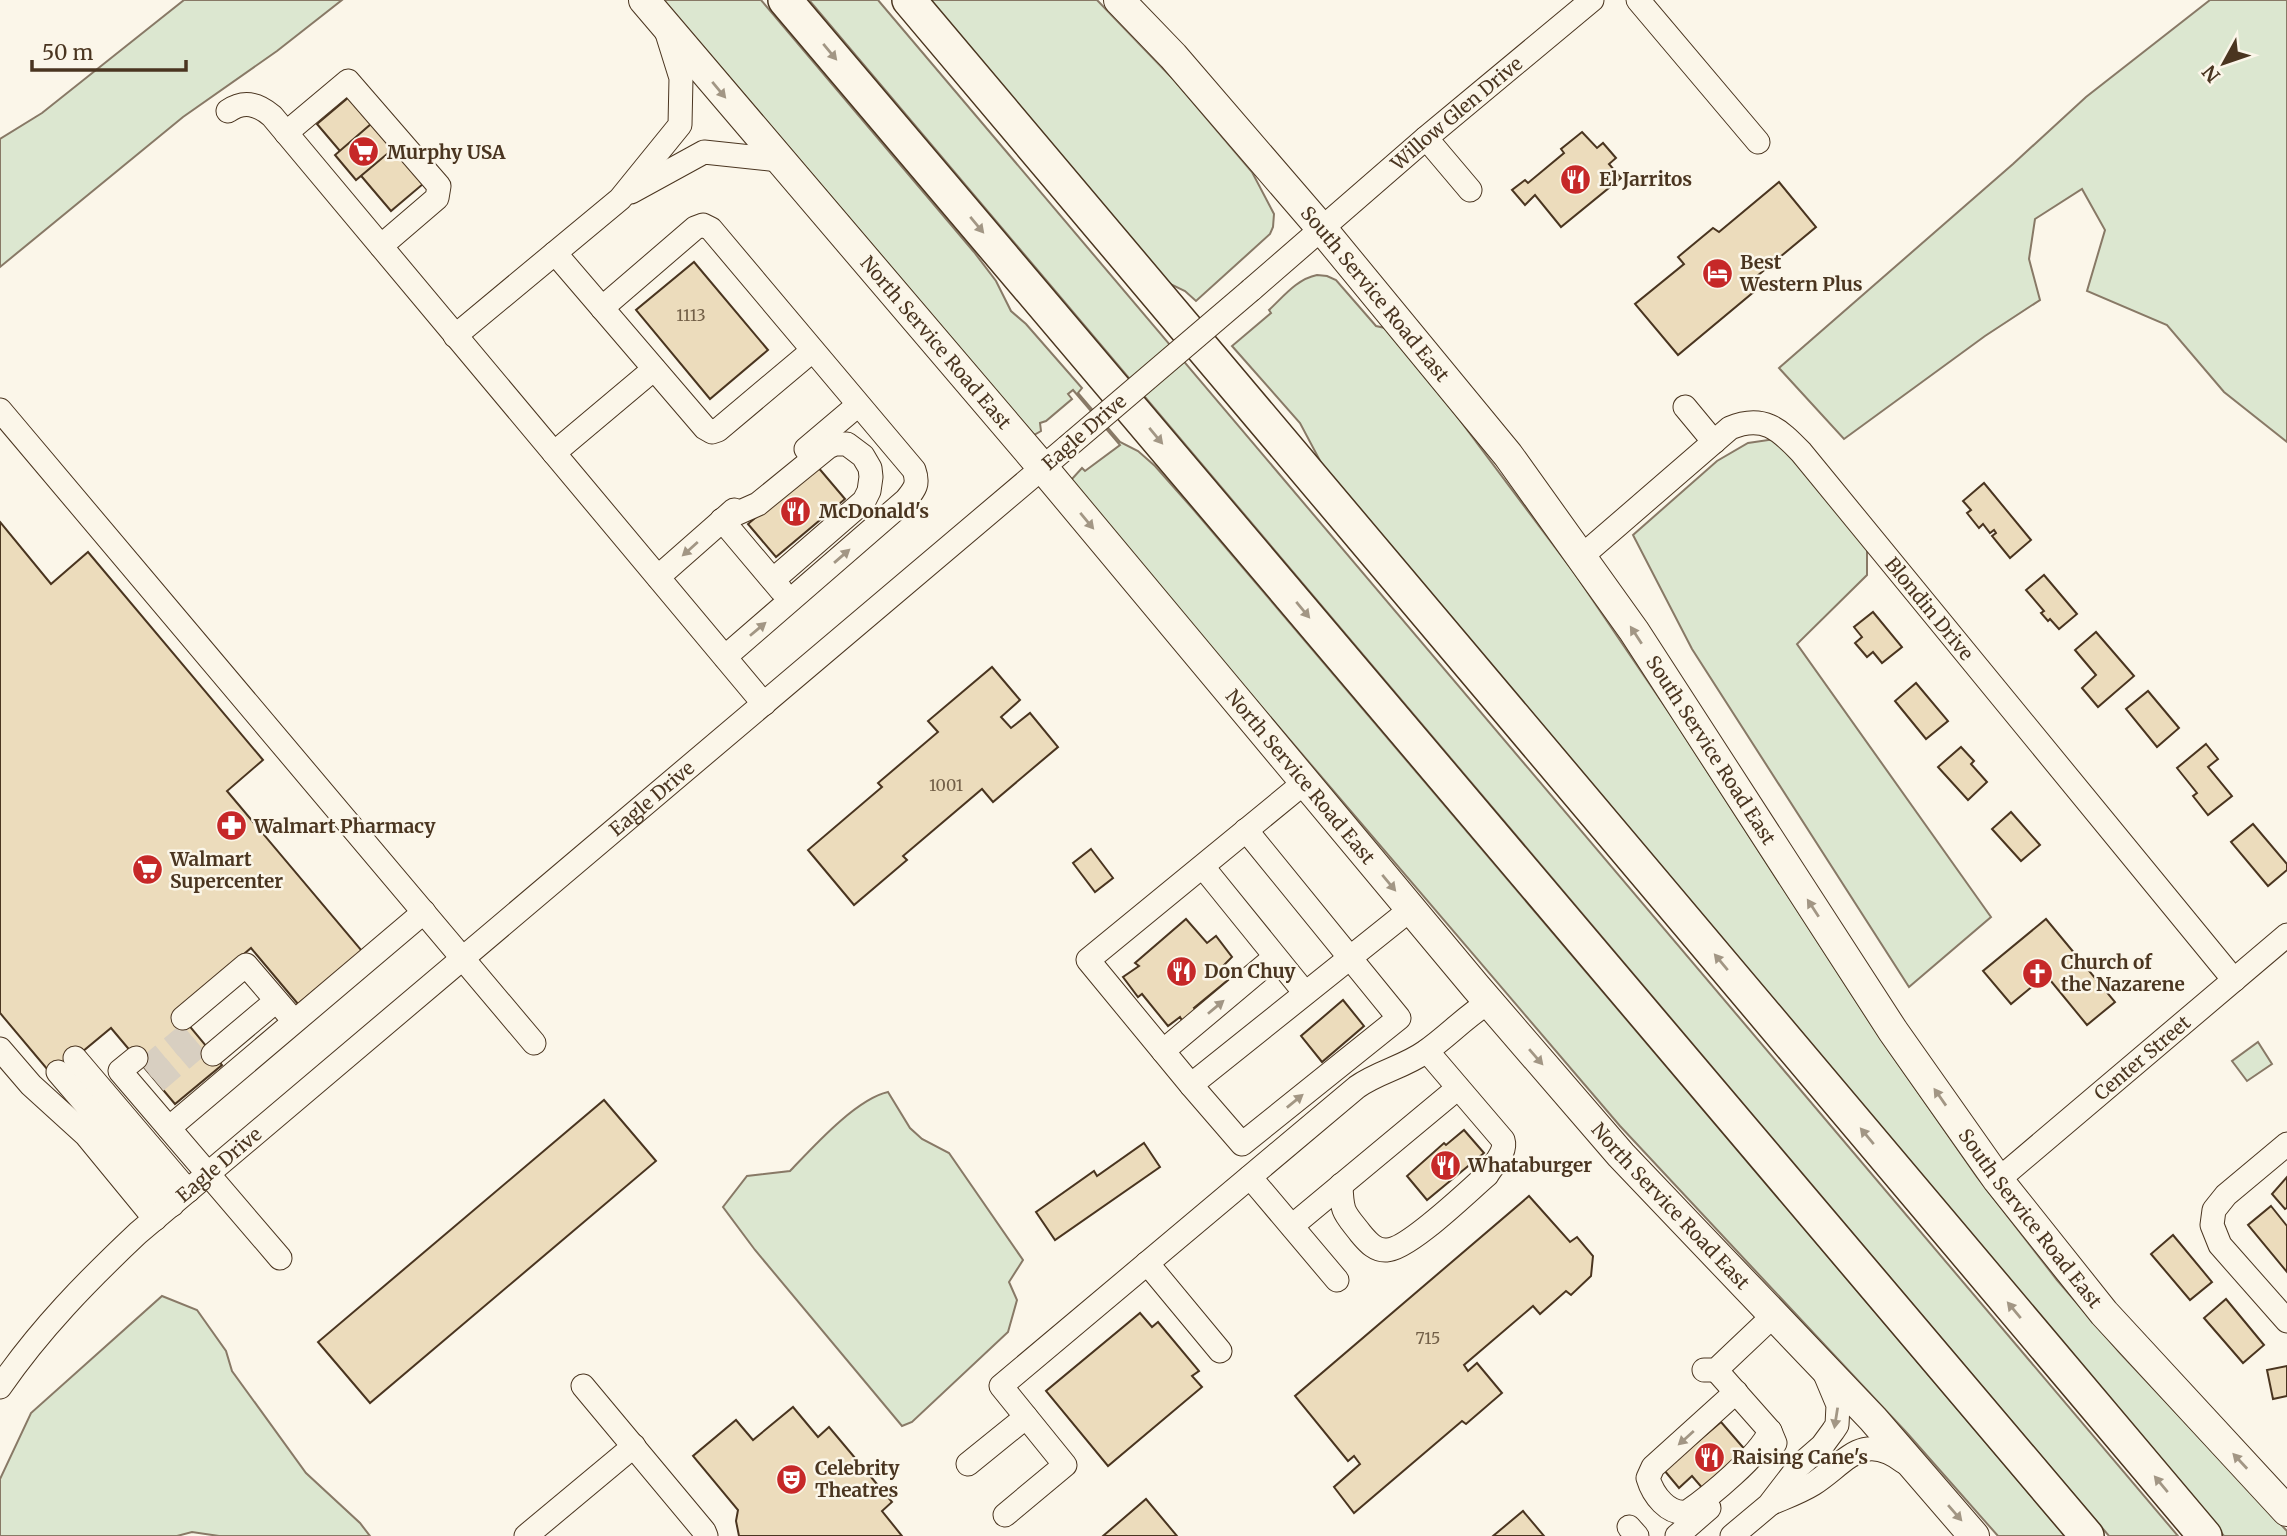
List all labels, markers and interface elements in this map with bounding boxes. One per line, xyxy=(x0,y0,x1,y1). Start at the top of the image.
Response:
scale bar xyxy=(32,28,186,72)
north arrow xyxy=(2189,28,2259,98)
text: 50 m xyxy=(42,39,93,66)
one-way arrow xyxy=(822,43,838,61)
street label: Willow Glen Drive xyxy=(1385,51,1527,176)
text: N xyxy=(2197,60,2225,87)
one-way arrow xyxy=(712,81,727,99)
supermarket icon: Murphy USA xyxy=(347,135,381,169)
place label: Murphy USA xyxy=(387,140,506,164)
restaurant icon: El Jarritos xyxy=(1559,162,1593,196)
place label: El Jarritos xyxy=(1599,167,1692,191)
street label: South Service Road East xyxy=(1296,201,1455,387)
one-way arrow xyxy=(969,217,984,234)
place label: Best Western Plus xyxy=(1739,250,1863,296)
street label: North Service Road East xyxy=(855,251,1017,434)
hotel icon: Best Western Plus xyxy=(1700,256,1734,290)
house number: 1113 xyxy=(676,305,706,325)
street label: Eagle Drive xyxy=(1037,389,1131,475)
one-way arrow xyxy=(1148,427,1164,445)
restaurant icon: McDonald's xyxy=(779,494,813,528)
place label: McDonald's xyxy=(819,499,929,523)
one-way arrow xyxy=(1079,511,1094,529)
one-way arrow xyxy=(682,540,699,556)
one-way arrow xyxy=(833,548,851,564)
street label: Blondin Drive xyxy=(1880,552,1979,665)
one-way arrow xyxy=(1295,601,1310,618)
one-way arrow xyxy=(749,621,767,637)
one-way arrow xyxy=(1629,626,1643,644)
street label: South Service Road East xyxy=(1641,651,1781,849)
street label: North Service Road East xyxy=(1221,684,1381,869)
street label: Eagle Drive xyxy=(604,756,699,841)
house number: 1001 xyxy=(929,775,963,795)
pharmacy icon: Walmart Pharmacy xyxy=(214,809,248,843)
place label: Walmart Pharmacy xyxy=(253,814,436,838)
place label: Walmart Supercenter xyxy=(169,847,283,893)
supermarket icon: Walmart Supercenter xyxy=(130,853,164,887)
one-way arrow xyxy=(1382,874,1397,892)
one-way arrow xyxy=(1806,899,1820,917)
place label: Church of the Nazarene xyxy=(2061,950,2185,996)
one-way arrow xyxy=(1713,953,1729,971)
restaurant icon: Don Chuy xyxy=(1164,954,1198,988)
church icon: Church of the Nazarene xyxy=(2021,956,2055,990)
place label: Don Chuy xyxy=(1204,959,1296,983)
one-way arrow xyxy=(1207,1000,1224,1015)
street label: Center Street xyxy=(2089,1010,2196,1105)
one-way arrow xyxy=(1528,1048,1544,1066)
one-way arrow xyxy=(1933,1088,1947,1106)
one-way arrow xyxy=(1286,1093,1304,1108)
street label: North Service Road East xyxy=(1586,1118,1755,1295)
street label: Eagle Drive xyxy=(171,1122,266,1207)
street label: South Service Road East xyxy=(1953,1124,2108,1313)
one-way arrow xyxy=(1860,1127,1875,1144)
restaurant icon: Whataburger xyxy=(1428,1148,1462,1182)
place label: Whataburger xyxy=(1467,1153,1592,1177)
one-way arrow xyxy=(2007,1301,2022,1318)
house number: 715 xyxy=(1416,1328,1440,1348)
one-way arrow xyxy=(1830,1407,1841,1429)
one-way arrow xyxy=(1677,1430,1694,1445)
restaurant icon: Raising Cane's xyxy=(1692,1440,1726,1474)
place label: Raising Cane's xyxy=(1732,1445,1868,1469)
one-way arrow xyxy=(2233,1453,2249,1470)
place label: Celebrity Theatres xyxy=(815,1456,900,1502)
theatre icon: Celebrity Theatres xyxy=(775,1462,809,1496)
one-way arrow xyxy=(2153,1475,2168,1493)
one-way arrow xyxy=(1947,1505,1962,1522)

